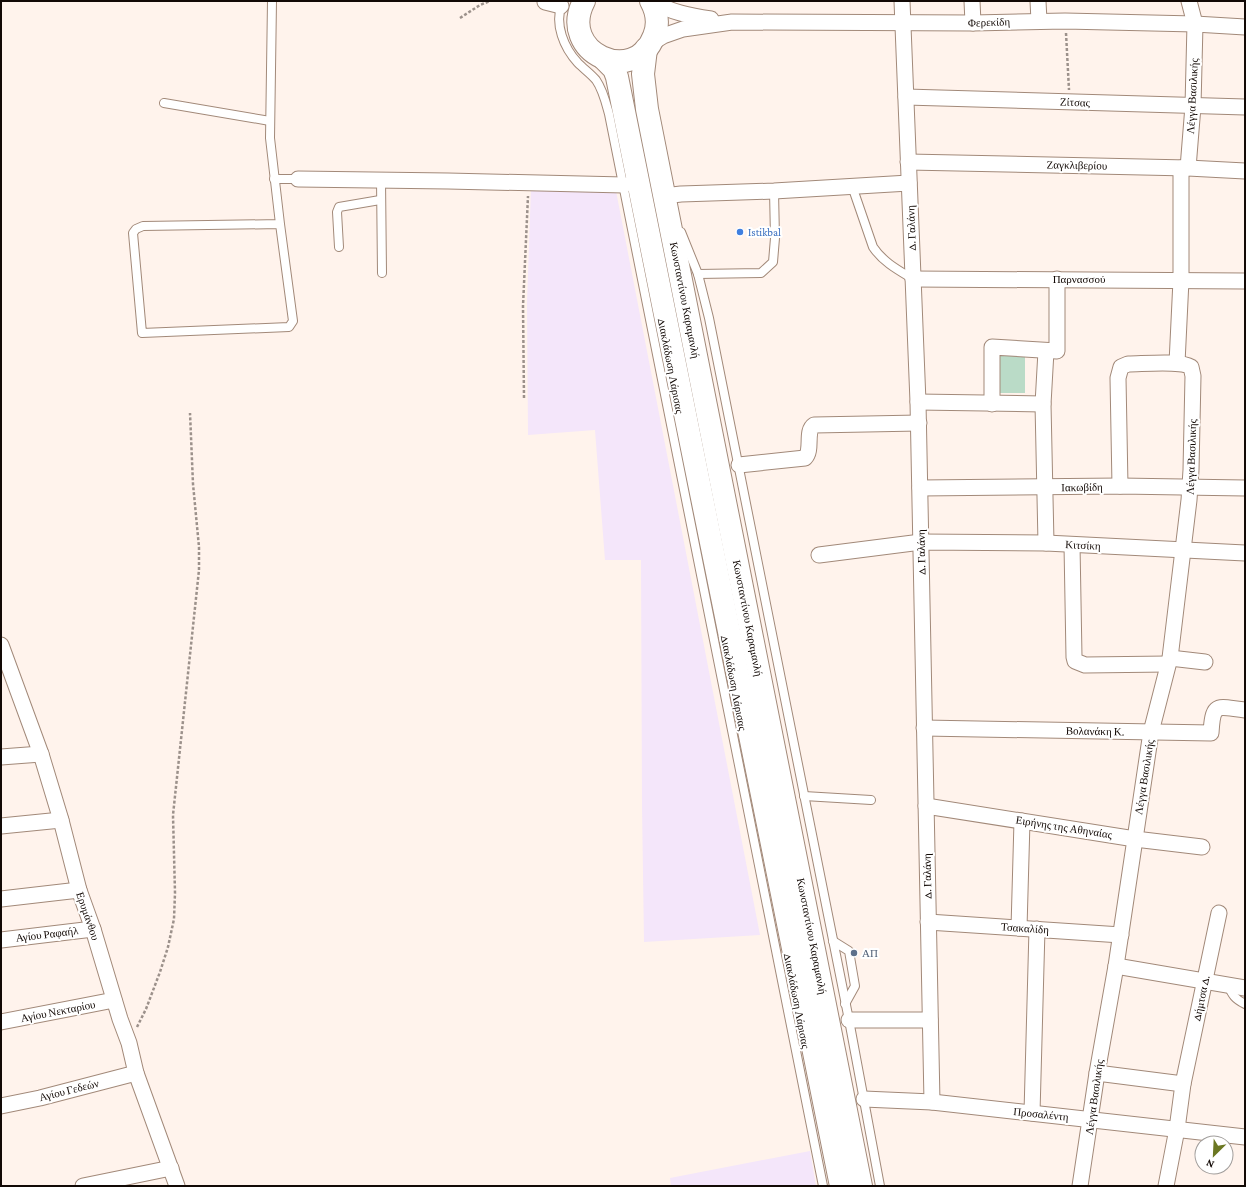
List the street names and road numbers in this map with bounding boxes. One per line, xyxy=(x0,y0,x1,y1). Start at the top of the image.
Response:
street label: Φερεκίδη xyxy=(968,15,1011,29)
street label: Λέγγα Βασιλικής xyxy=(1184,57,1200,134)
street label: Ζίτσας xyxy=(1060,95,1091,109)
street label: Ζαγκλιβερίου xyxy=(1047,158,1108,172)
street label: Δ. Γαλάνη xyxy=(904,205,918,251)
street label: Κωνσταντίνου Καραμανλή xyxy=(667,241,702,360)
street label: Παρνασσού xyxy=(1053,273,1106,285)
street label: Διακλάδωση Λάρισας xyxy=(656,317,686,415)
street label: Λέγγα Βασιλικής xyxy=(1184,418,1198,495)
street label: Ιακωβίδη xyxy=(1061,481,1103,493)
street label: Δ. Γαλάνη xyxy=(915,529,927,575)
street label: Κιτσίκη xyxy=(1065,538,1101,552)
street label: Κωνσταντίνου Καραμανλή xyxy=(730,559,765,678)
street label: Διακλάδωση Λάρισας xyxy=(719,634,749,732)
street label: Βολανάκη Κ. xyxy=(1066,724,1124,738)
street label: Λέγγα Βασιλικής xyxy=(1132,738,1156,815)
street label: Ειρήνης της Αθηναίας xyxy=(1015,813,1114,841)
street label: Δ. Γαλάνη xyxy=(921,853,933,899)
street label: Κωνσταντίνου Καραμανλή xyxy=(794,877,829,996)
street label: Ερυμάνθου xyxy=(73,890,102,943)
street label: Τσακαλίδη xyxy=(1001,920,1050,936)
street label: Αγίου Ραφαήλ xyxy=(15,924,80,944)
street label: Διακλάδωση Λάρισας xyxy=(782,952,812,1050)
street label: Δήμτσα Δ. xyxy=(1190,974,1213,1022)
street label: Αγίου Νεκταρίου xyxy=(20,998,97,1024)
street label: Λέγγα Βασιλικής xyxy=(1083,1058,1105,1135)
street label: Αγίου Γεδεών xyxy=(38,1077,100,1103)
street label: Προσαλέντη xyxy=(1013,1105,1070,1123)

